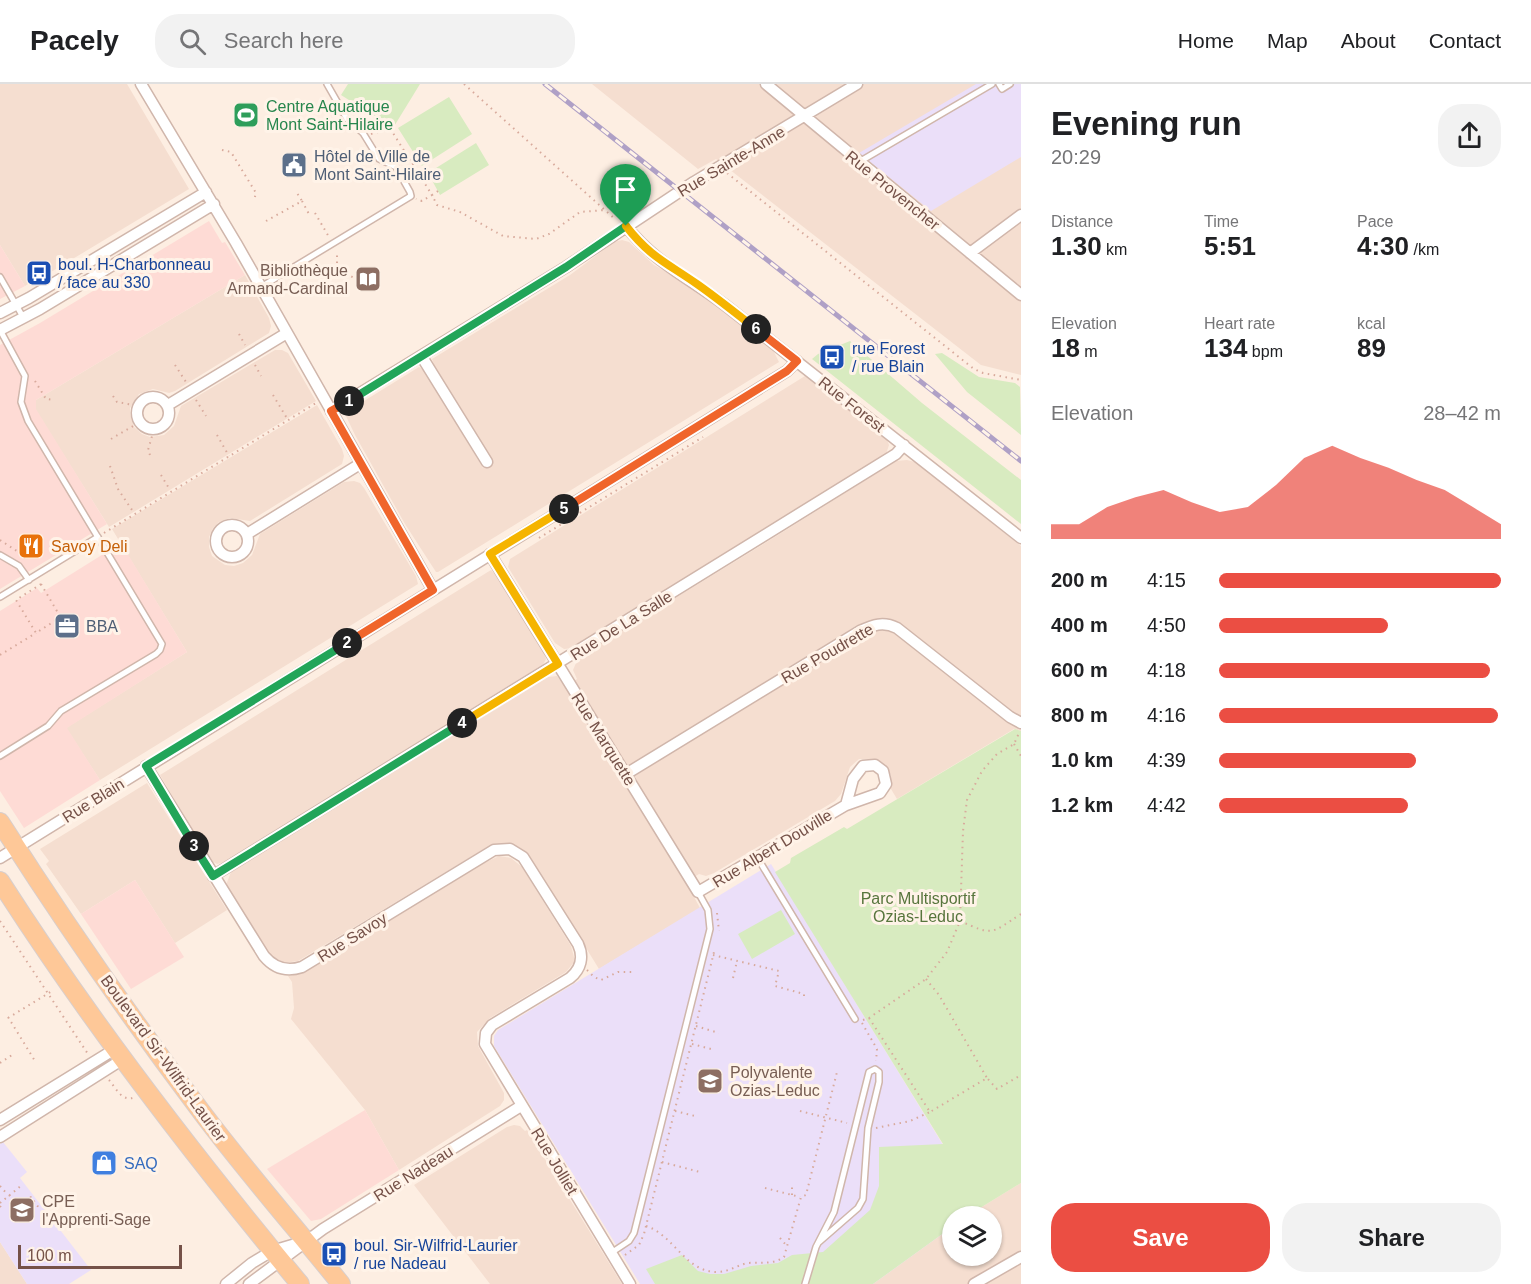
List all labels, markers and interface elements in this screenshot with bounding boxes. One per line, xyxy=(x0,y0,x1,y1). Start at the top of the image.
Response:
search box xyxy=(155,14,575,68)
text: Pacely xyxy=(30,25,119,56)
icon: search xyxy=(176,25,209,58)
text: Search here xyxy=(224,28,344,53)
text: Home xyxy=(1178,29,1234,52)
text: Map xyxy=(1267,29,1308,52)
text: About xyxy=(1341,29,1396,52)
text: Contact xyxy=(1429,29,1501,52)
place label: Centre Aquatique Mont Saint-Hilaire xyxy=(266,98,393,133)
sports icon: Centre Aquatique Mont Saint-Hilaire xyxy=(231,100,261,130)
button: share xyxy=(1438,104,1501,167)
text: Evening run xyxy=(1051,105,1242,142)
street label: Rue Sainte-Anne xyxy=(675,123,788,200)
text: 20:29 xyxy=(1051,146,1101,168)
street label: Rue Provencher xyxy=(842,147,943,234)
place label: Hôtel de Ville de Mont Saint-Hilaire xyxy=(314,148,441,183)
public building icon: Hôtel de Ville de Mont Saint-Hilaire xyxy=(279,150,309,180)
pin xyxy=(600,164,651,226)
icon: arrive xyxy=(609,173,642,206)
text: Distance xyxy=(1051,213,1113,230)
text: Time xyxy=(1204,213,1239,230)
text: Pace xyxy=(1357,213,1393,230)
text: 1.30 xyxy=(1051,231,1102,261)
text: 5:51 xyxy=(1204,231,1256,261)
text: 4:30 xyxy=(1357,231,1409,261)
text: km xyxy=(1102,241,1127,258)
text: /km xyxy=(1409,241,1439,258)
place label: boul. H-Charbonneau / face au 330 xyxy=(58,256,211,291)
bus stop icon: boul. H-Charbonneau / face au 330 xyxy=(24,258,54,288)
place label: Bibliothèque Armand-Cardinal xyxy=(227,262,348,297)
library icon: Bibliothèque Armand-Cardinal xyxy=(353,264,383,294)
pin: 6 xyxy=(741,314,771,344)
text: Elevation xyxy=(1051,315,1117,332)
text: Heart rate xyxy=(1204,315,1275,332)
text: kcal xyxy=(1357,315,1385,332)
text: 6 xyxy=(752,320,760,337)
text: 18 xyxy=(1051,333,1080,363)
text: 134 xyxy=(1204,333,1247,363)
text: 89 xyxy=(1357,333,1386,363)
place label: rue Forest / rue Blain xyxy=(852,340,925,375)
bus stop icon: rue Forest / rue Blain xyxy=(817,342,847,372)
text: m xyxy=(1080,343,1098,360)
text: bpm xyxy=(1247,343,1283,360)
street label: Rue Forest xyxy=(815,373,889,436)
pin: 1 xyxy=(334,386,364,416)
text: 1 xyxy=(345,392,353,409)
text: Elevation xyxy=(1051,402,1133,424)
text: 28–42 m xyxy=(1423,402,1501,424)
pin: 5 xyxy=(549,494,579,524)
text: 5 xyxy=(560,500,568,517)
restaurant icon: Savoy Deli xyxy=(16,531,46,561)
place label: Savoy Deli xyxy=(51,538,127,555)
text: 200 m xyxy=(1051,569,1108,591)
text: 4:15 xyxy=(1147,569,1186,591)
street label: Rue De La Salle xyxy=(567,587,675,664)
office icon: BBA xyxy=(52,611,82,641)
text: 400 m xyxy=(1051,614,1108,636)
text: 4:50 xyxy=(1147,614,1186,636)
place label: BBA xyxy=(86,618,118,635)
street label: Rue Poudrette xyxy=(778,620,876,687)
pin: 2 xyxy=(332,628,362,658)
text: 2 xyxy=(343,634,351,651)
text: 600 m xyxy=(1051,659,1108,681)
text: 4:18 xyxy=(1147,659,1186,681)
street label: Rue Marquette xyxy=(568,690,639,789)
text: 800 m xyxy=(1051,704,1108,726)
text: 4:16 xyxy=(1147,704,1186,726)
pin: 4 xyxy=(447,708,477,738)
text: 4 xyxy=(458,714,466,731)
text: 1.0 km xyxy=(1051,749,1113,771)
text: 4:39 xyxy=(1147,749,1186,771)
street label: Rue Blain xyxy=(59,775,127,826)
text: 1.2 km xyxy=(1051,794,1113,816)
text: 4:42 xyxy=(1147,794,1186,816)
street label: Rue Albert Douville xyxy=(710,806,835,891)
pin: 3 xyxy=(179,831,209,861)
text: 3 xyxy=(190,837,198,854)
park label: Parc Multisportif Ozias-Leduc xyxy=(861,890,976,925)
street label: Rue Savoy xyxy=(315,909,390,965)
street label: Boulevard Sir-Wilfrid-Laurier xyxy=(98,972,230,1145)
place label: Polyvalente Ozias-Leduc xyxy=(730,1064,820,1099)
school or university icon: Polyvalente Ozias-Leduc xyxy=(695,1066,725,1096)
street label: Rue Jolliet xyxy=(528,1125,581,1198)
street label: Rue Nadeau xyxy=(371,1142,456,1204)
shop icon: SAQ xyxy=(89,1148,119,1178)
place label: SAQ xyxy=(124,1155,158,1172)
place label: CPE l'Apprenti-Sage xyxy=(42,1193,151,1228)
school or university icon: CPE l'Apprenti-Sage xyxy=(7,1195,37,1225)
button: Save xyxy=(1051,1203,1270,1272)
button: Share xyxy=(1282,1203,1501,1272)
map controls xyxy=(942,1206,1002,1266)
button: layers xyxy=(942,1206,1002,1266)
place label: boul. Sir-Wilfrid-Laurier / rue Nadeau xyxy=(354,1237,518,1272)
bus stop icon: boul. Sir-Wilfrid-Laurier / rue Nadeau xyxy=(319,1239,349,1269)
scale bar xyxy=(18,1242,182,1270)
text: 100 m xyxy=(27,1247,71,1264)

